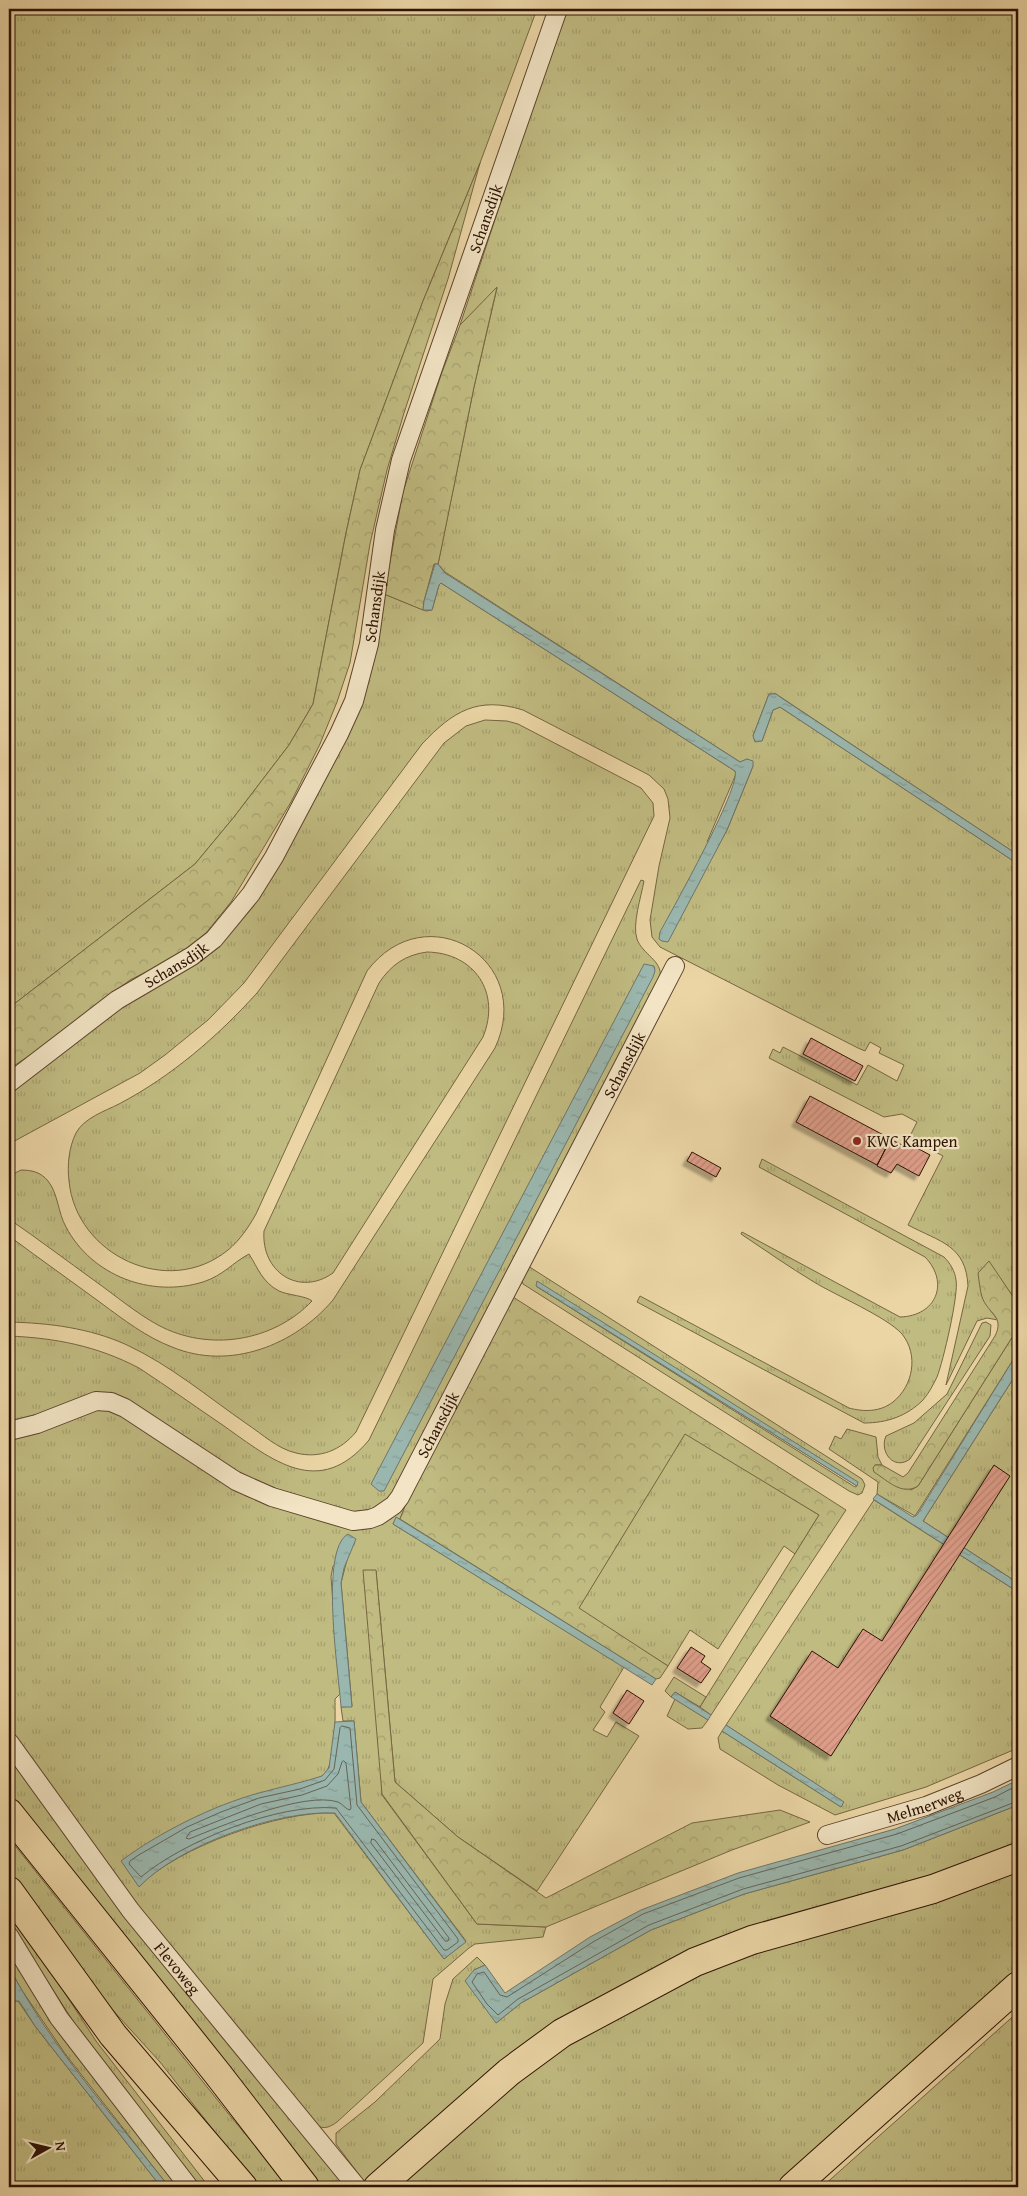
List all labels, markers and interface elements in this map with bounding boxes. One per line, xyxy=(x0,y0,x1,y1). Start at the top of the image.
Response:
street label: Schansdijk xyxy=(462,179,509,256)
street label: Schansdijk xyxy=(357,568,391,644)
street label: Schansdijk xyxy=(139,935,214,994)
street label: Schansdijk xyxy=(597,1027,651,1102)
place label: KWC Kampen xyxy=(867,1129,958,1153)
marker: KWC Kampen xyxy=(851,1135,863,1147)
street label: Schansdijk xyxy=(410,1386,465,1462)
street label: Melmerweg xyxy=(884,1781,966,1829)
street label: Flevoweg xyxy=(149,1936,207,2000)
north arrow xyxy=(22,2124,72,2174)
text: N xyxy=(50,2140,72,2153)

